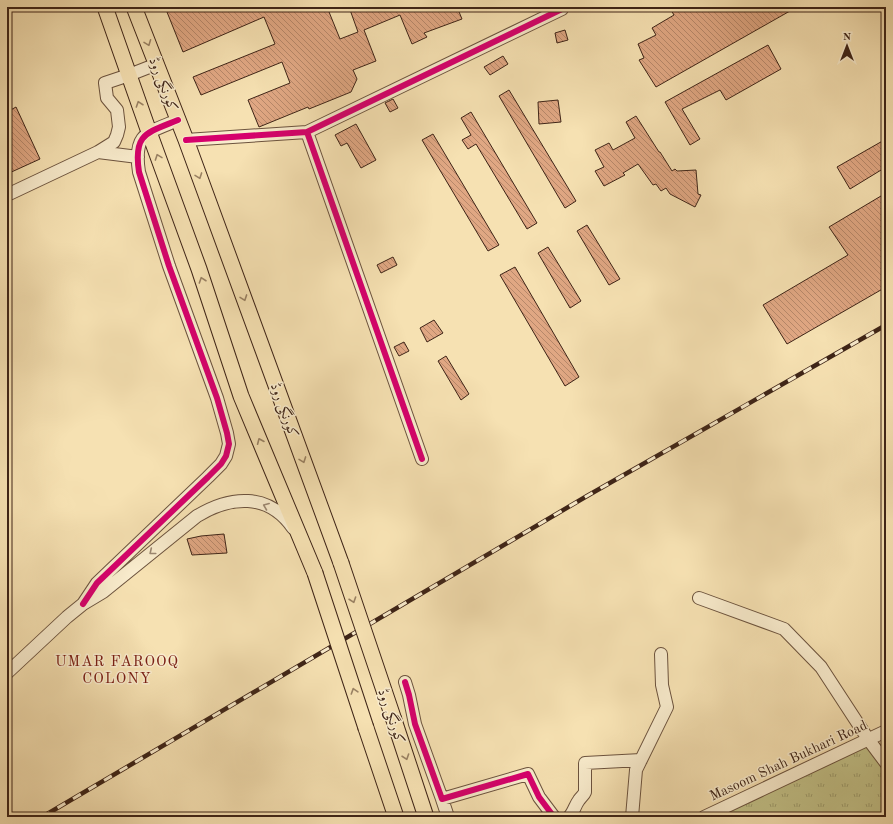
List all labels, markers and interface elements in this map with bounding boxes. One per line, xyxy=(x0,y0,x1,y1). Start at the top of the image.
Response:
north arrow xyxy=(827,26,867,66)
text: N xyxy=(843,32,852,43)
one-way arrow xyxy=(144,40,152,47)
street label: کورنگی روڈ xyxy=(144,54,182,114)
one-way arrow xyxy=(135,100,144,107)
one-way arrow xyxy=(154,154,163,161)
one-way arrow xyxy=(195,173,203,180)
one-way arrow xyxy=(198,276,207,283)
one-way arrow xyxy=(239,295,247,302)
street label: کورنگی روڈ xyxy=(266,380,302,440)
one-way arrow xyxy=(257,438,265,445)
one-way arrow xyxy=(298,456,306,463)
one-way arrow xyxy=(262,502,269,510)
one-way arrow xyxy=(150,547,157,554)
one-way arrow xyxy=(348,597,357,604)
district label: UMAR FAROOQ COLONY xyxy=(55,655,179,687)
street label: کورنگی روڈ xyxy=(373,686,409,746)
one-way arrow xyxy=(350,687,359,694)
street label: Masoom Shah Bukhari Road xyxy=(708,718,869,804)
one-way arrow xyxy=(401,753,410,760)

